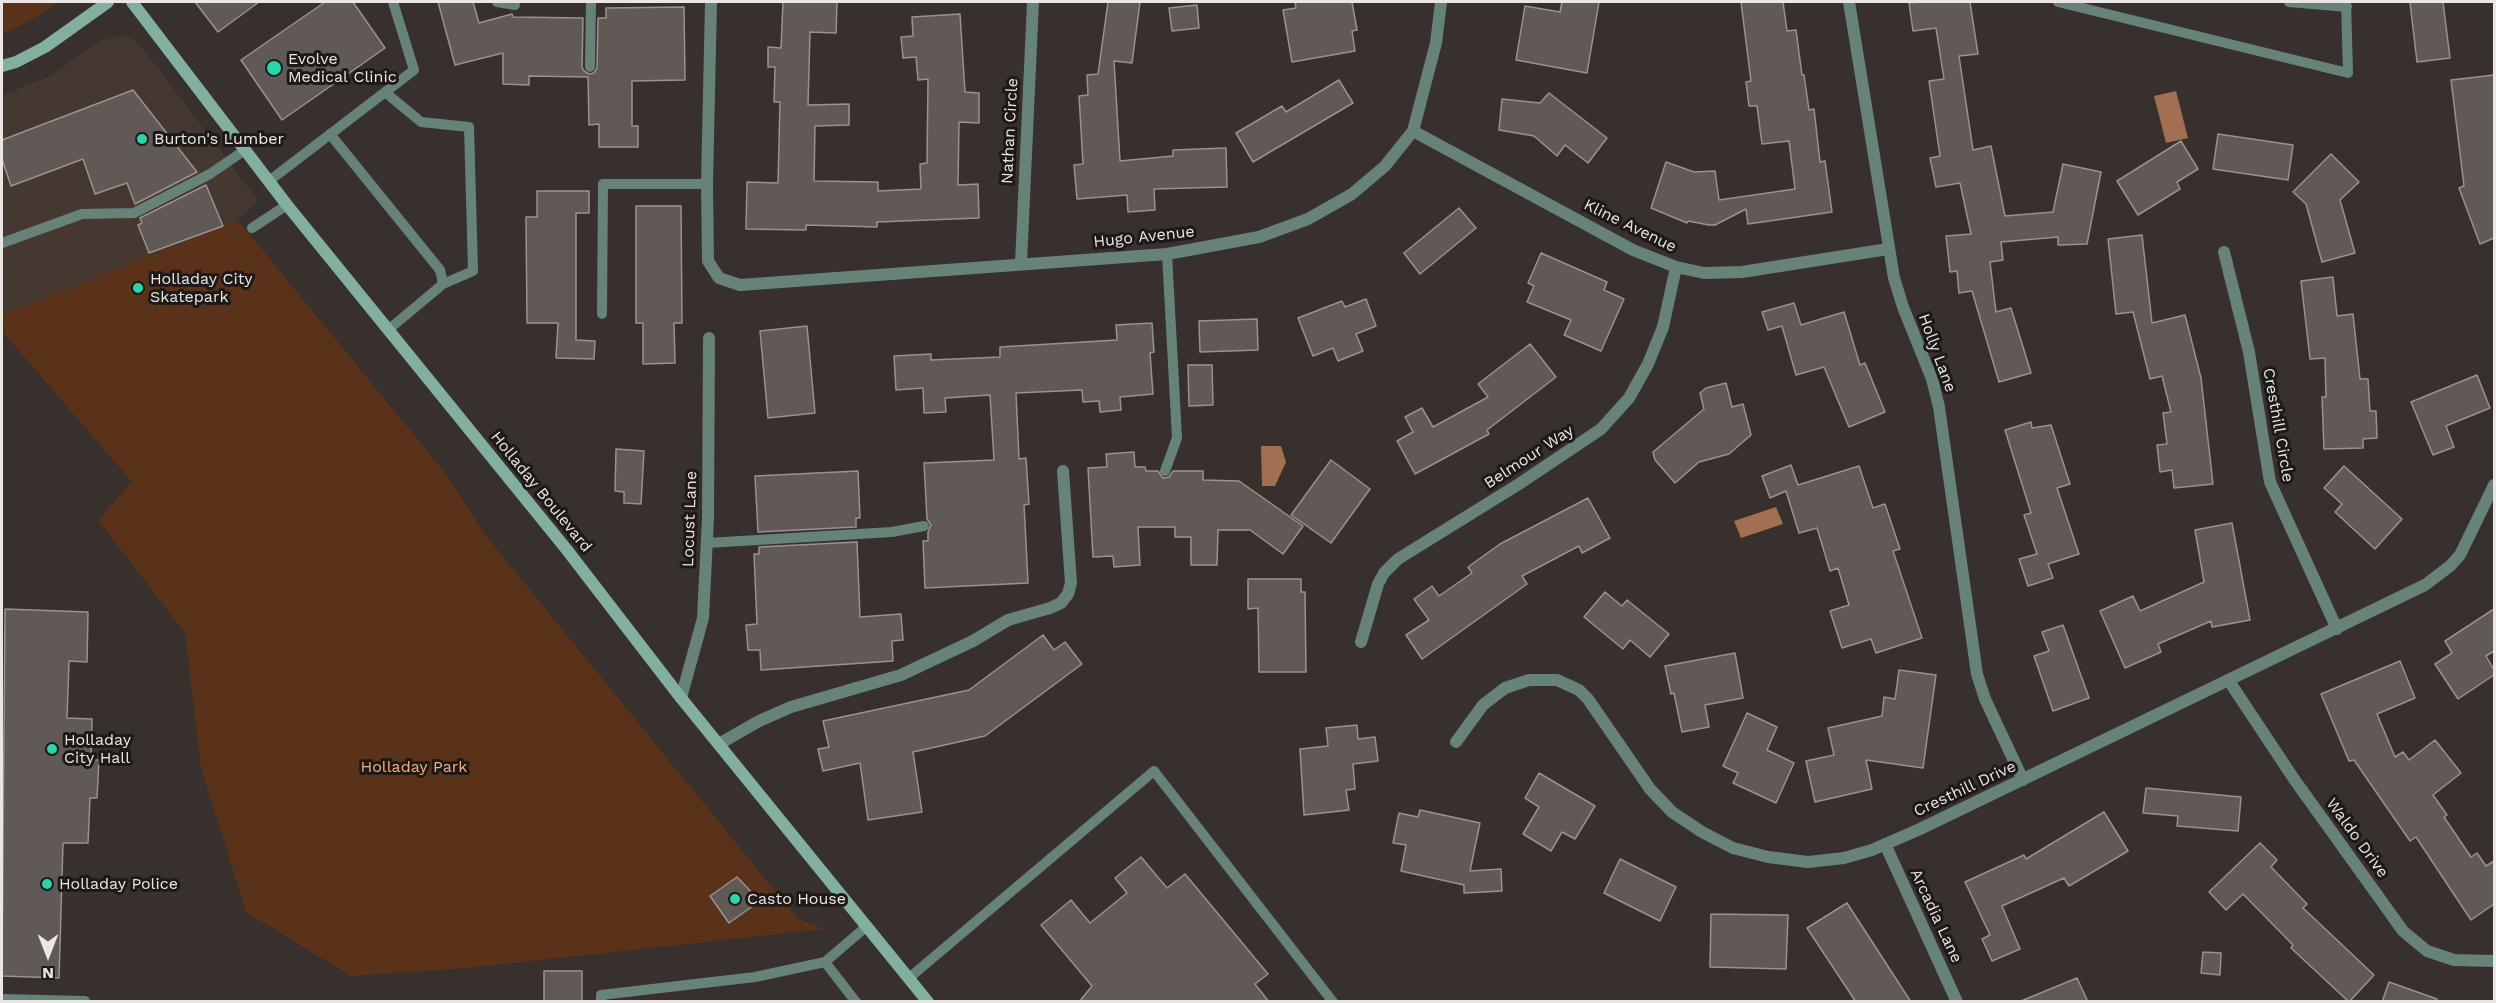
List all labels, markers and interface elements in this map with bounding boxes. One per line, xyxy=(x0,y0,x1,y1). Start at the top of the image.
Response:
place label: Evolve Medical Clinic xyxy=(288,49,397,87)
marker: Evolve Medical Clinic xyxy=(265,59,283,77)
street label: Nathan Circle xyxy=(998,78,1022,184)
place label: Burton's Lumber xyxy=(154,129,284,149)
marker: Burton's Lumber xyxy=(135,132,149,146)
street label: Kline Avenue xyxy=(1580,195,1680,257)
street label: Hugo Avenue xyxy=(1092,222,1196,252)
place label: Holladay City Skatepark xyxy=(150,269,253,307)
marker: Holladay City Skatepark xyxy=(131,281,145,295)
street label: Holly Lane xyxy=(1914,311,1960,395)
street label: Cresthill Circle xyxy=(2259,366,2297,484)
street label: Belmour Way xyxy=(1481,421,1577,493)
street label: Holladay Boulevard xyxy=(486,428,596,556)
street label: Locust Lane xyxy=(679,471,701,567)
place label: Holladay City Hall xyxy=(64,730,131,768)
marker: Holladay City Hall xyxy=(45,742,59,756)
park label: Holladay Park xyxy=(361,757,467,777)
street label: Cresthill Drive xyxy=(1911,757,2019,821)
street label: Waldo Drive xyxy=(2322,795,2392,881)
street label: Arcadia Lane xyxy=(1906,866,1966,966)
place label: Holladay Police xyxy=(59,874,178,894)
marker: Holladay Police xyxy=(40,877,54,891)
place label: Casto House xyxy=(747,889,846,909)
marker: Casto House xyxy=(728,892,742,906)
north arrow xyxy=(18,925,78,985)
text: N xyxy=(42,964,54,983)

